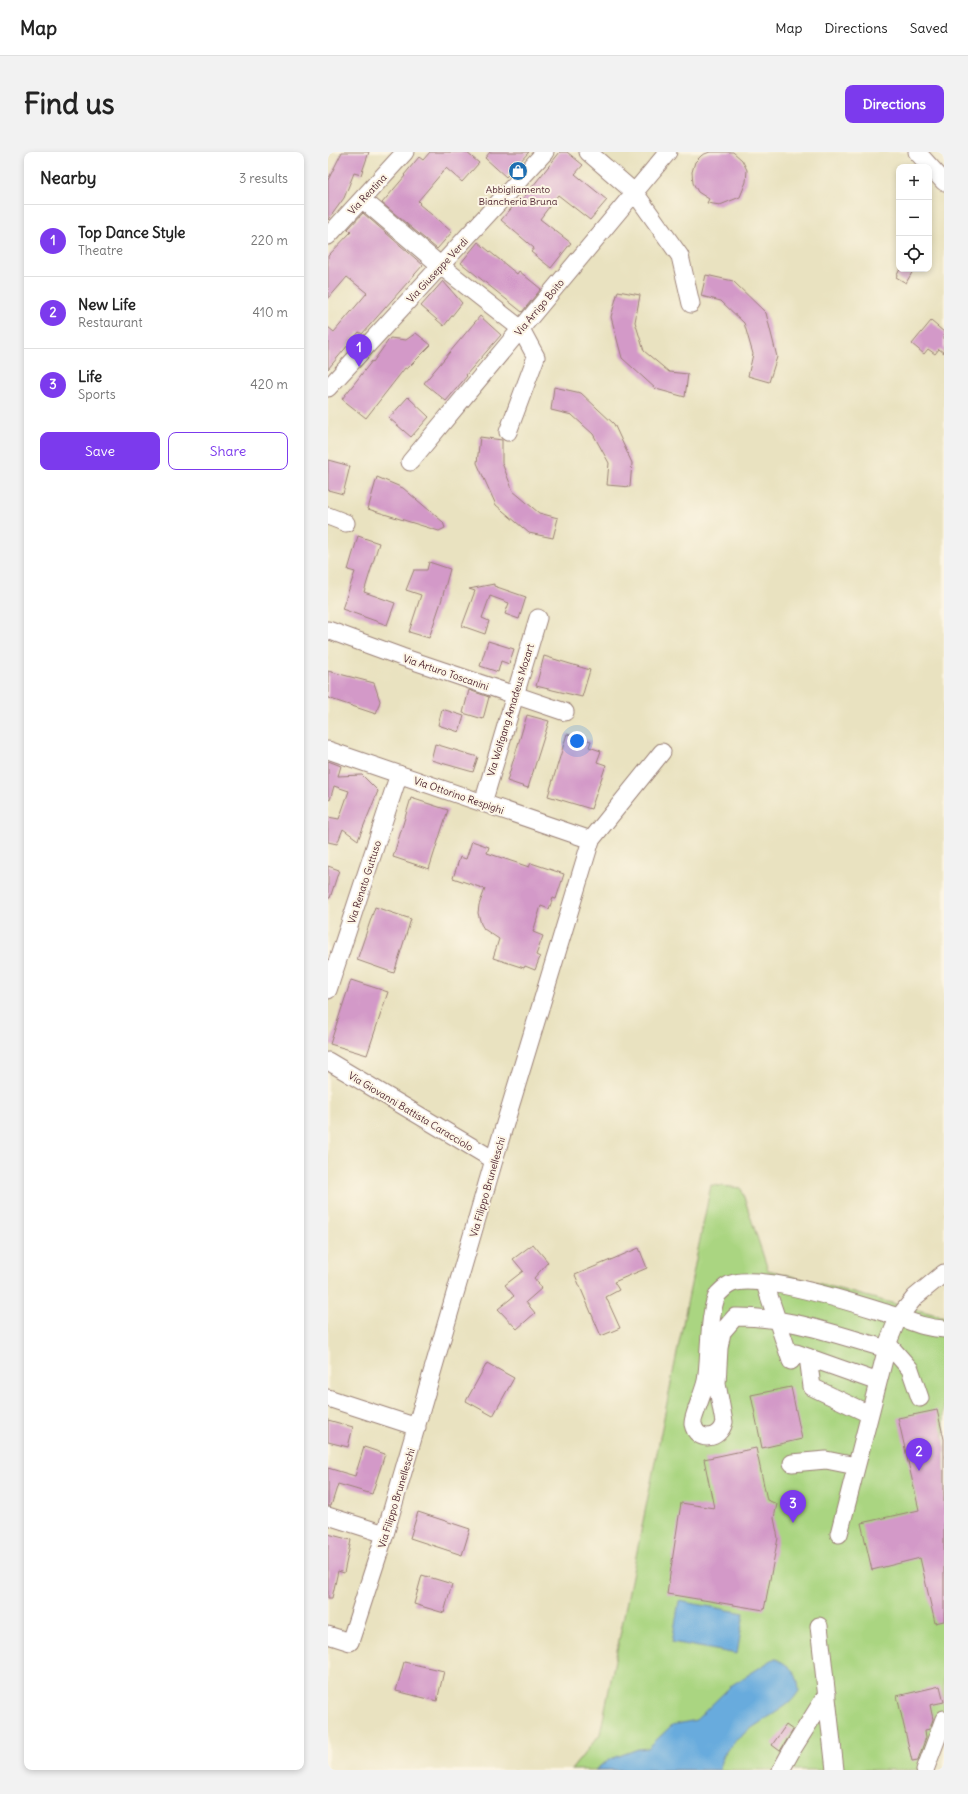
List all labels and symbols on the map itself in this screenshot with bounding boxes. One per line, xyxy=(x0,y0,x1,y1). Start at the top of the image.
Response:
shop icon: Abbigliamento Biancheria Bruna xyxy=(507,160,529,182)
street label: Via Reatina xyxy=(345,171,390,217)
place label: Abbigliamento Biancheria Bruna xyxy=(479,183,558,208)
street label: Via Giuseppe Verdi xyxy=(404,235,471,306)
street label: Via Arrigo Boito xyxy=(512,276,567,338)
pin: 1 xyxy=(346,334,372,367)
street label: Via Wolfgang Amadeus Mozart xyxy=(484,642,537,778)
street label: Via Arturo Toscanini xyxy=(401,652,490,693)
your location xyxy=(567,731,587,751)
street label: Via Ottorino Respighi xyxy=(412,774,506,817)
street label: Via Renato Guttuso xyxy=(345,839,384,925)
street label: Via Giovanni Battista Caracciolo xyxy=(346,1069,476,1154)
street label: Via Filippo Brunelleschi xyxy=(467,1136,508,1239)
pin: 2 xyxy=(906,1438,932,1471)
street label: Via Filippo Brunelleschi xyxy=(375,1447,418,1550)
pin: 3 xyxy=(780,1490,806,1523)

